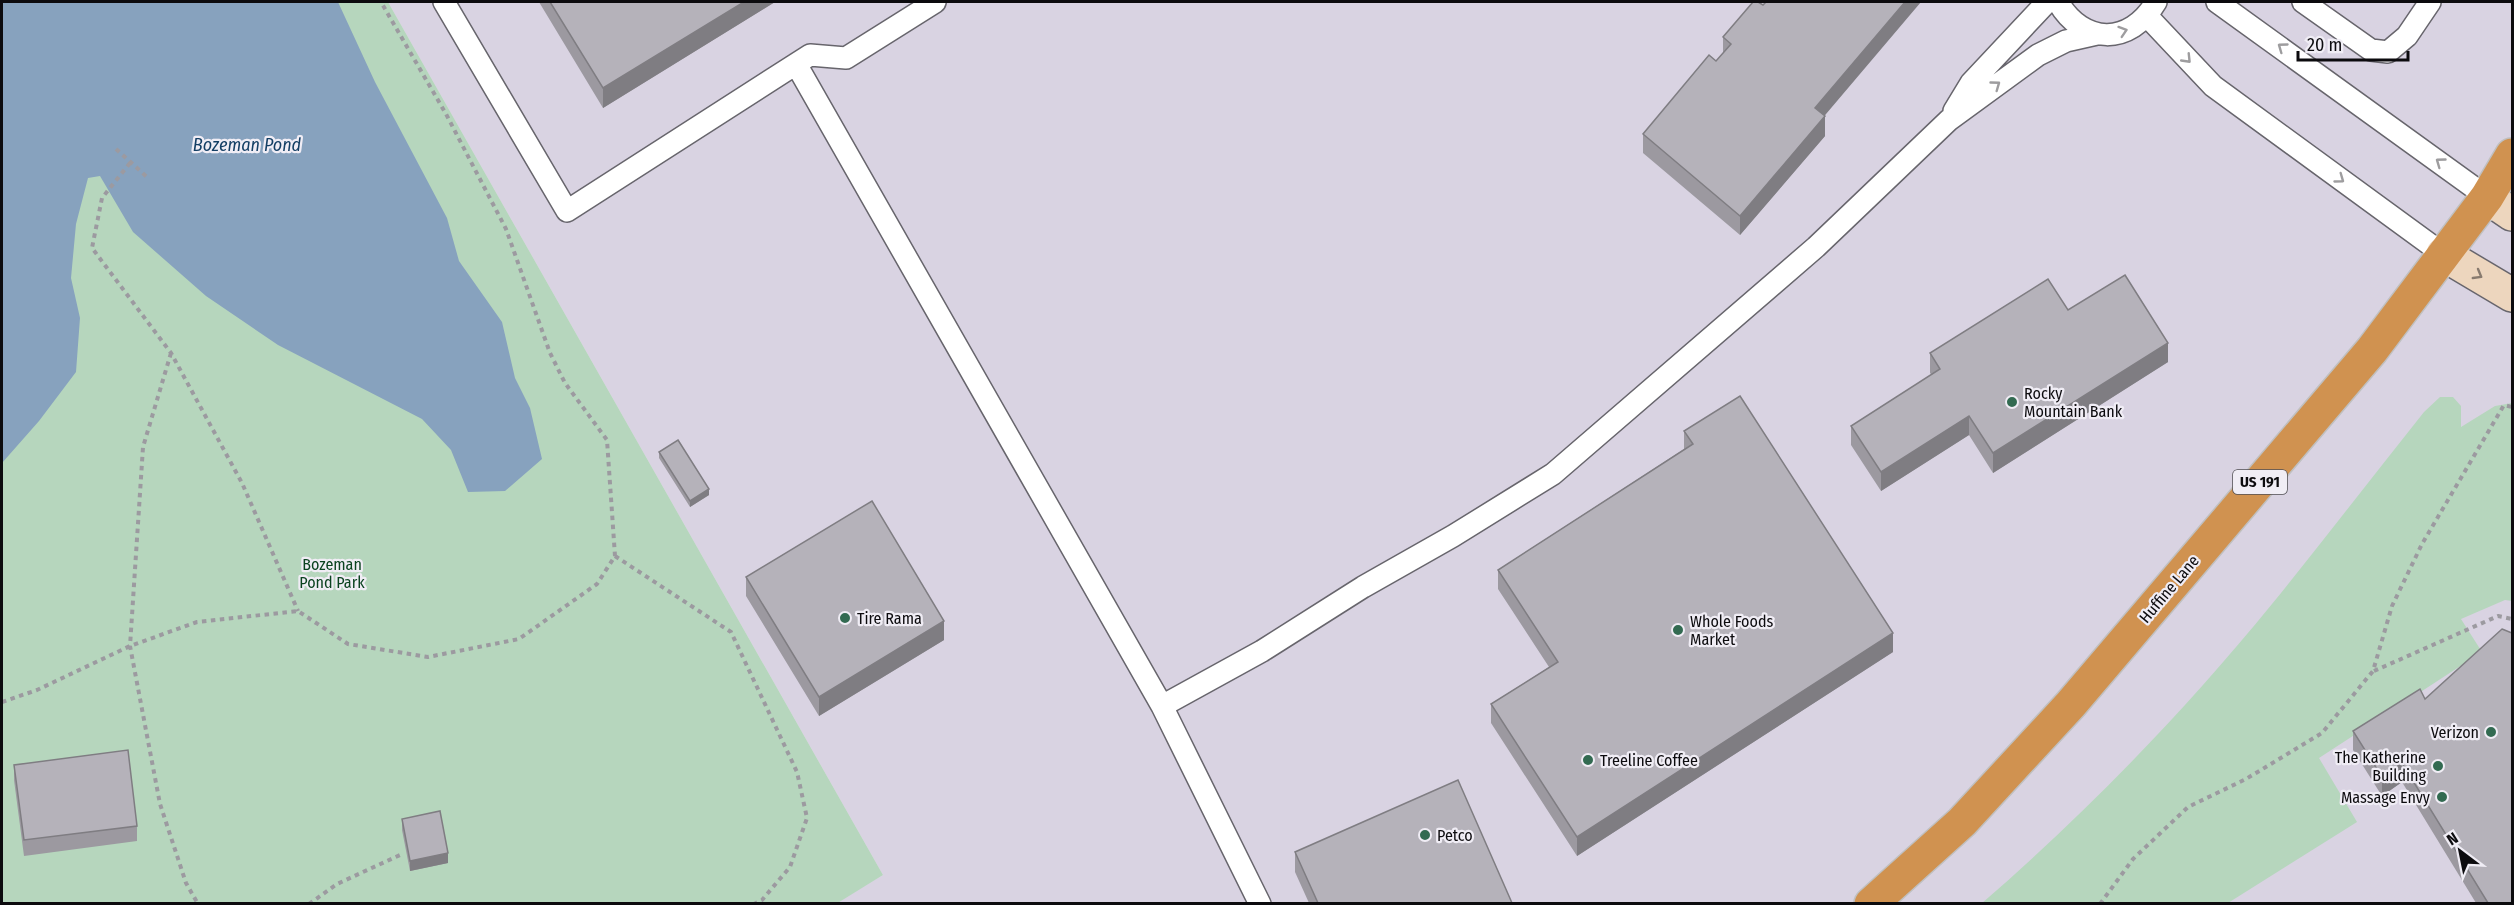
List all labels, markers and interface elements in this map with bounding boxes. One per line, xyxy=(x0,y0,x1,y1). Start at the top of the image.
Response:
scale bar xyxy=(2298,24,2408,62)
one-way arrow xyxy=(2117,26,2128,38)
text: 20 m xyxy=(2307,34,2342,56)
one-way arrow xyxy=(2278,44,2289,55)
one-way arrow xyxy=(2180,51,2191,62)
one-way arrow xyxy=(1989,81,2000,92)
water label: Bozeman Pond xyxy=(193,134,302,156)
one-way arrow xyxy=(2436,159,2447,170)
one-way arrow xyxy=(2334,172,2345,183)
one-way arrow xyxy=(2472,267,2482,279)
place label: Rocky Mountain Bank xyxy=(2024,384,2123,421)
marker: Rocky Mountain Bank xyxy=(2005,395,2019,409)
road number: US 191 xyxy=(2233,470,2287,494)
street label: Huffine Lane xyxy=(2135,551,2203,627)
park label: Bozeman Pond Park xyxy=(299,555,365,592)
place label: Tire Rama xyxy=(857,609,922,628)
marker: Tire Rama xyxy=(838,611,852,625)
place label: Whole Foods Market xyxy=(1690,612,1773,649)
marker: Whole Foods Market xyxy=(1671,623,1685,637)
place label: Verizon xyxy=(2431,723,2479,742)
marker: Verizon xyxy=(2484,725,2498,739)
place label: The Katherine Building xyxy=(2335,748,2426,785)
place label: Treeline Coffee xyxy=(1600,751,1698,770)
marker: Treeline Coffee xyxy=(1581,753,1595,767)
marker: The Katherine Building xyxy=(2431,759,2445,773)
place label: Massage Envy xyxy=(2341,788,2431,807)
marker: Massage Envy xyxy=(2435,790,2449,804)
north arrow xyxy=(2430,821,2490,881)
place label: Petco xyxy=(1437,826,1473,845)
marker: Petco xyxy=(1418,828,1432,842)
text: N xyxy=(2443,828,2461,849)

